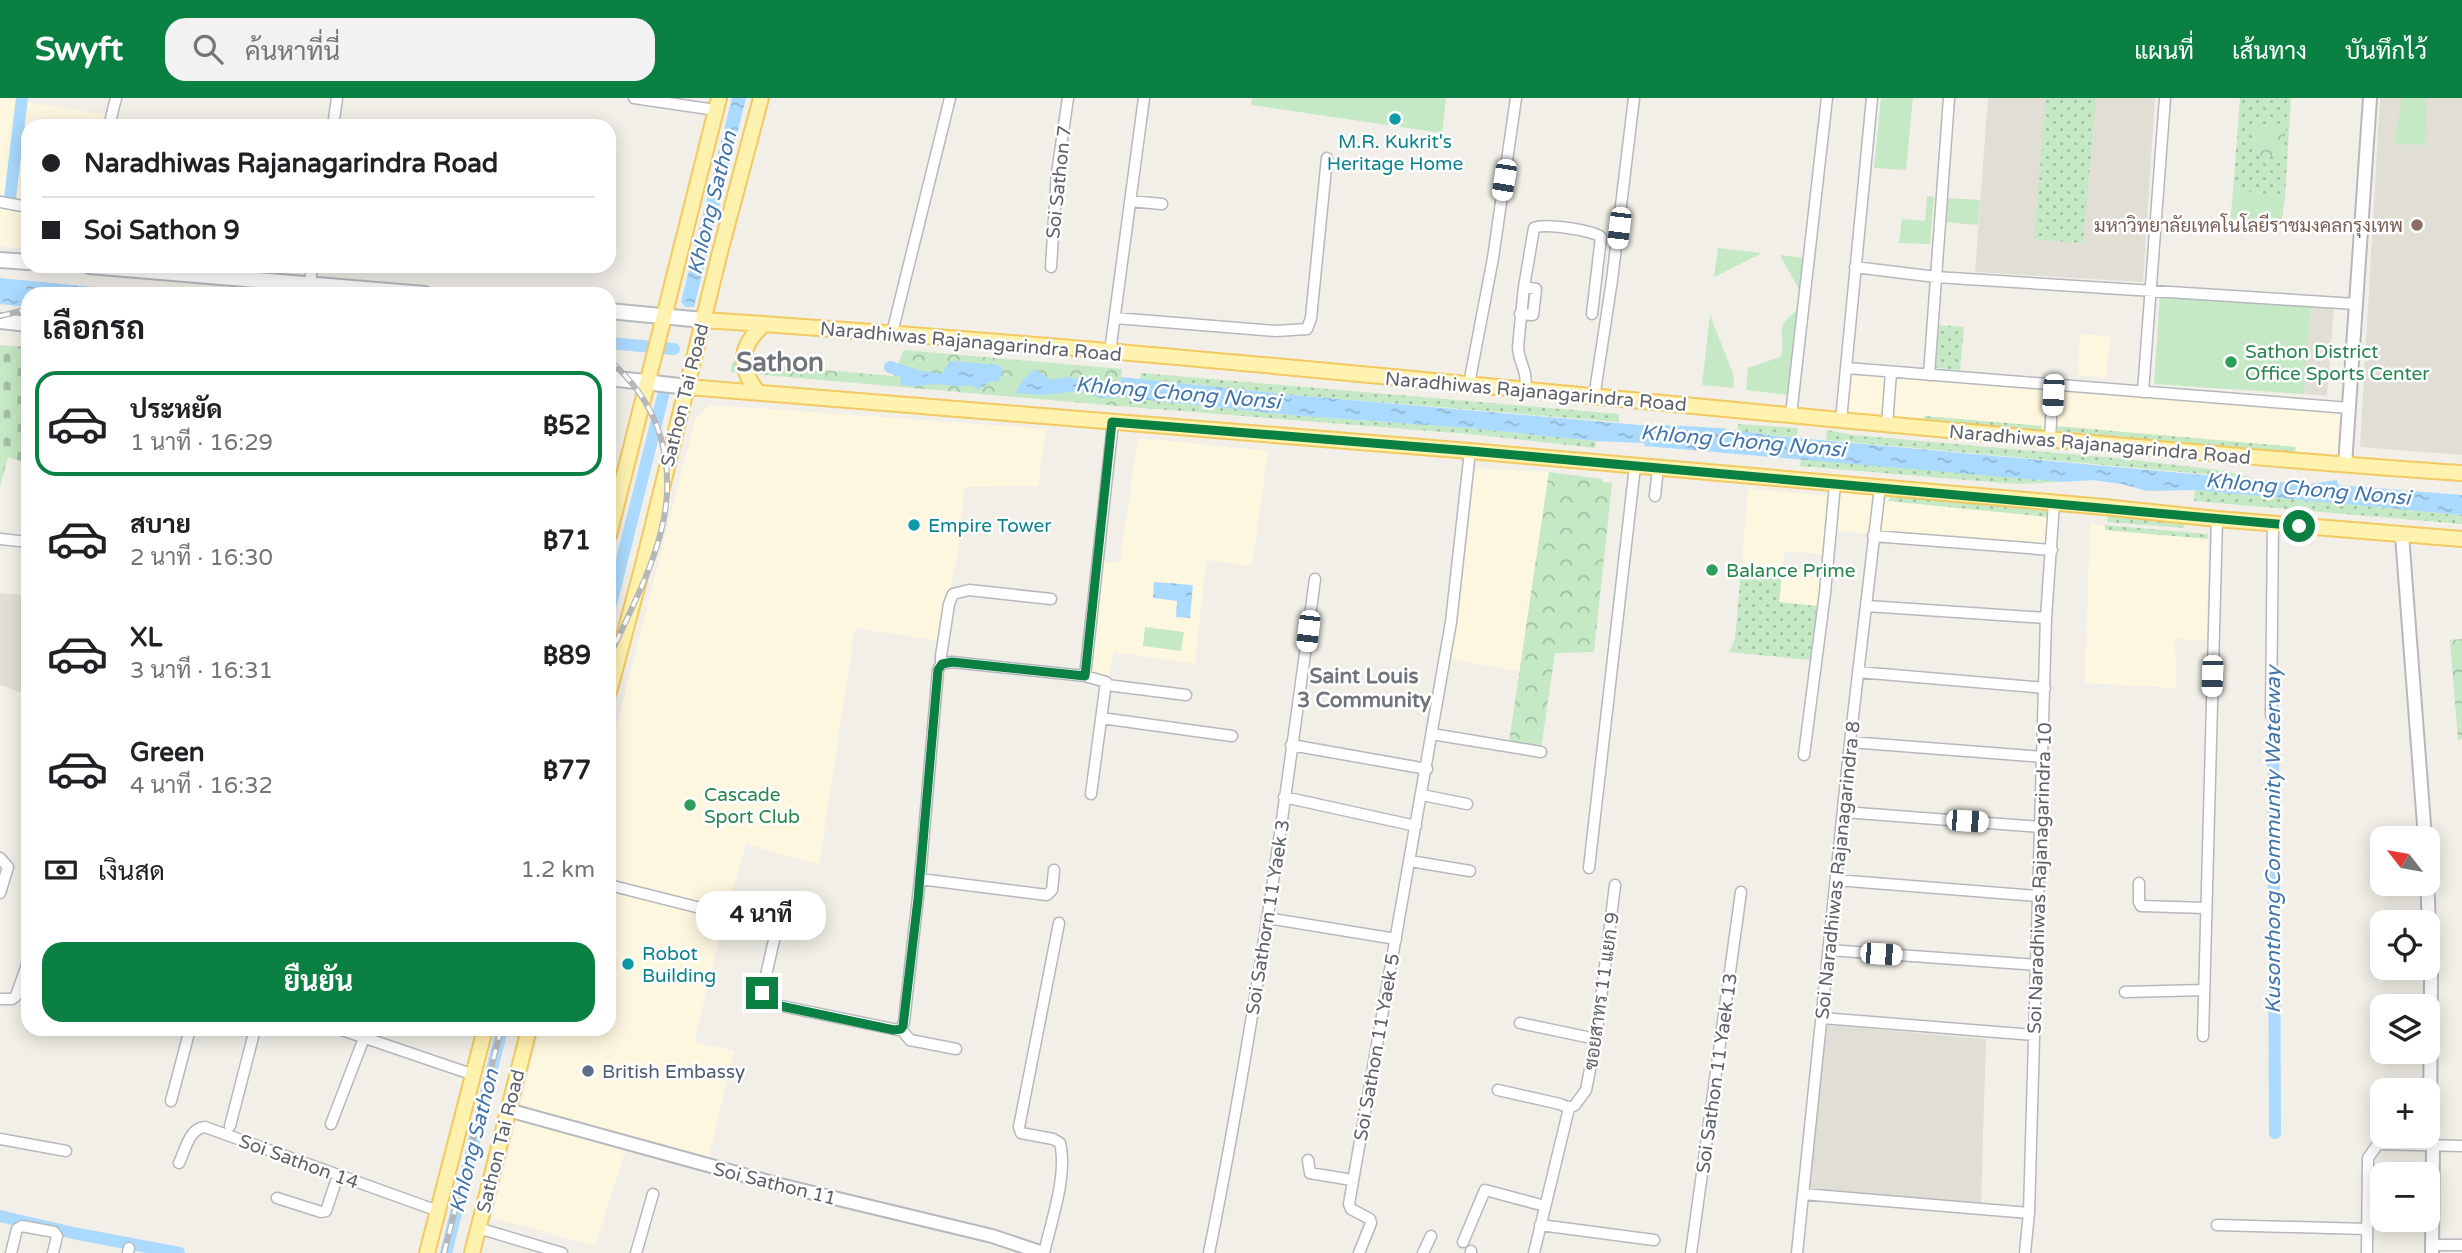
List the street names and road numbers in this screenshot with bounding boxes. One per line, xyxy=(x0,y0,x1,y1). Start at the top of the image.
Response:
street label: Soi Sathon 7 xyxy=(1042,124,1076,240)
street label: Naradhiwas Rajanagarindra Road xyxy=(819,318,1123,366)
street label: Sathon Tai Road xyxy=(656,321,713,469)
street label: Naradhiwas Rajanagarindra Road xyxy=(1384,368,1688,416)
street label: Naradhiwas Rajanagarindra Road xyxy=(1948,421,2252,469)
street label: Soi Naradhiwas Rajanagarindra 8 xyxy=(1811,720,1865,1020)
street label: Soi Naradhiwas Rajanagarindra 10 xyxy=(2024,722,2056,1034)
street label: Soi Sathorn 11 Yaek 3 xyxy=(1242,818,1294,1016)
street label: ซอยสาทร 11 แยก 9 xyxy=(1580,911,1624,1071)
street label: Soi Sathon 11 Yaek 5 xyxy=(1350,952,1404,1143)
street label: Soi Sathon 11 Yaek 13 xyxy=(1692,972,1742,1175)
street label: Sathon Tai Road xyxy=(472,1067,529,1215)
street label: Soi Sathon 14 xyxy=(236,1130,362,1194)
street label: Soi Sathon 11 xyxy=(711,1158,838,1210)

